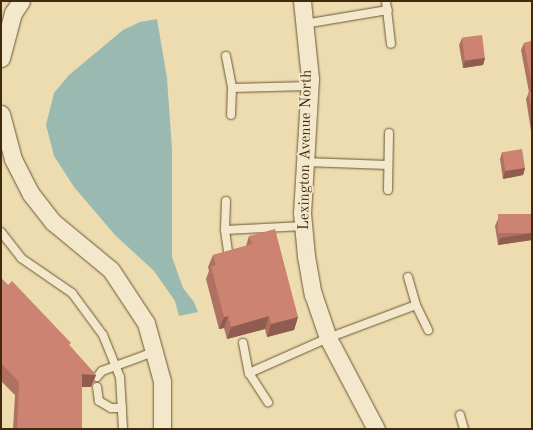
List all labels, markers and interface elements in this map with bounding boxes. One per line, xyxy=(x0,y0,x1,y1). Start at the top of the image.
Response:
street label: Lexington Avenue North xyxy=(296,70,316,230)

